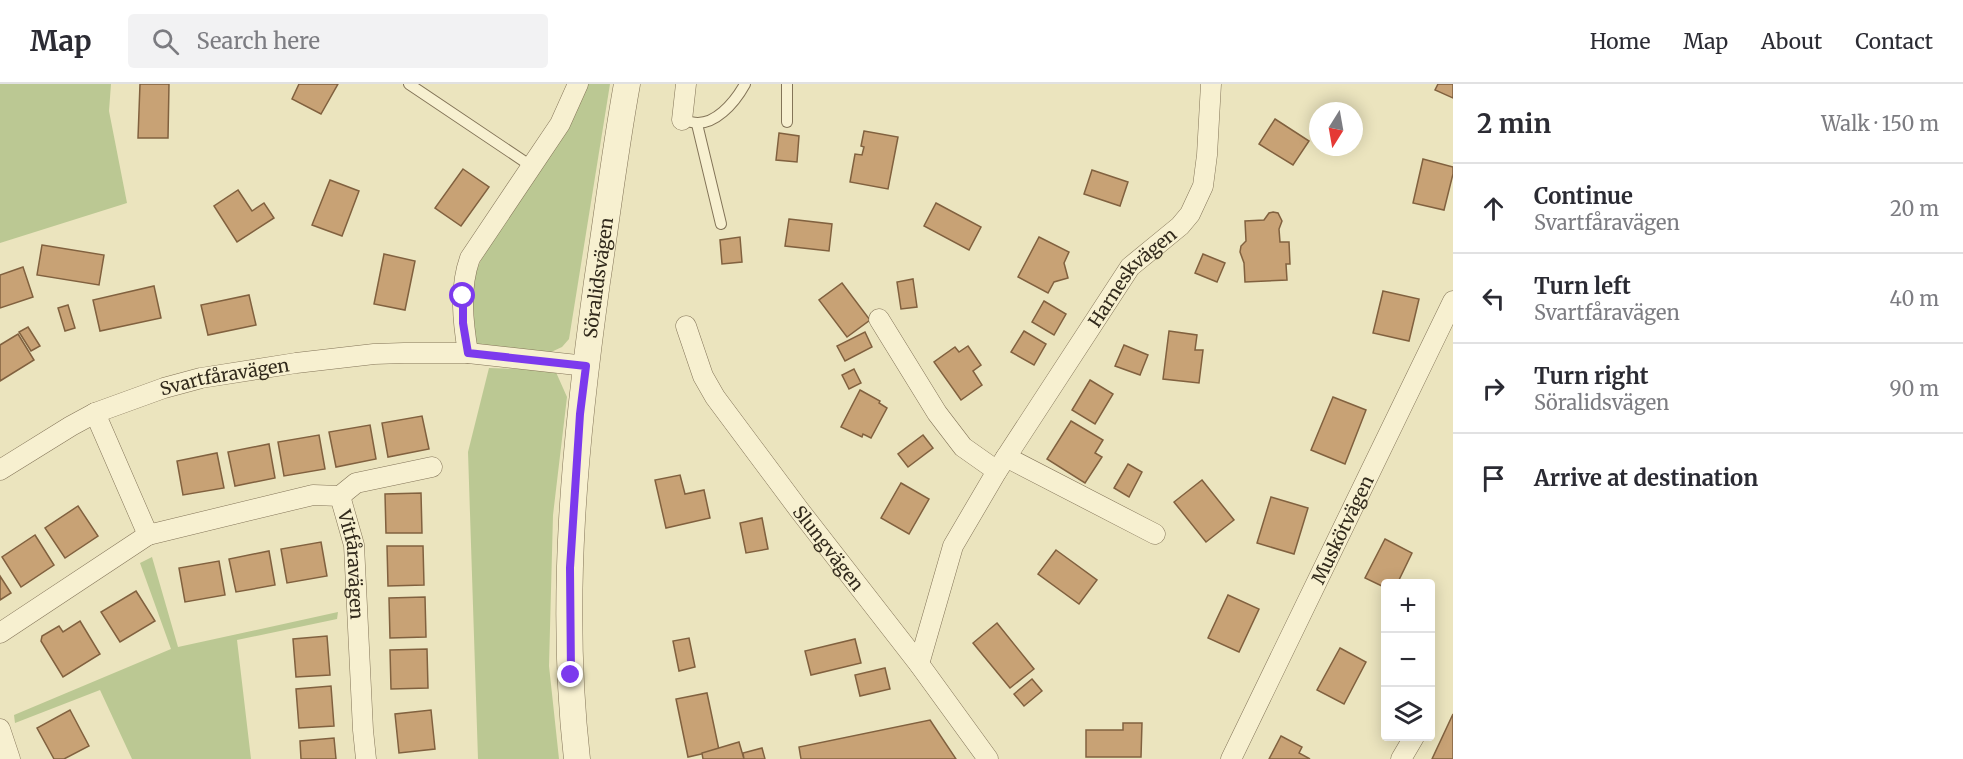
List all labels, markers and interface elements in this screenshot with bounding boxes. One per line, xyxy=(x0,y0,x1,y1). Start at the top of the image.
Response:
search box xyxy=(128,14,548,68)
text: Map xyxy=(30,23,92,59)
icon: search xyxy=(149,25,182,58)
text: Search here xyxy=(197,27,320,55)
text: Home xyxy=(1590,28,1650,55)
text: Map xyxy=(1683,28,1728,55)
text: About xyxy=(1761,28,1822,55)
text: Contact xyxy=(1855,28,1933,55)
north arrow xyxy=(1309,102,1363,156)
text: 2 min xyxy=(1477,107,1551,140)
text: Walk · 150 m xyxy=(1821,111,1939,136)
text: Continue xyxy=(1534,182,1633,210)
icon: ahead xyxy=(1477,192,1510,225)
text: 20 m xyxy=(1890,196,1939,221)
text: Svartfåravägen xyxy=(1534,210,1680,235)
street label: Söralidsvägen xyxy=(578,216,618,340)
street label: Harneskvägen xyxy=(1083,222,1181,331)
text: Turn left xyxy=(1534,272,1631,300)
route start xyxy=(449,282,475,308)
icon: left xyxy=(1477,282,1510,315)
text: 40 m xyxy=(1889,286,1939,311)
text: Svartfåravägen xyxy=(1534,300,1680,325)
street label: Svartfåravägen xyxy=(157,353,291,400)
text: Turn right xyxy=(1534,362,1648,390)
icon: right xyxy=(1477,372,1510,405)
text: 90 m xyxy=(1889,376,1939,401)
text: Söralidsvägen xyxy=(1534,390,1669,415)
icon: arrive xyxy=(1477,462,1510,495)
text: Arrive at destination xyxy=(1534,464,1758,492)
street label: Muskötvägen xyxy=(1306,471,1378,588)
street label: Slungvägen xyxy=(788,501,869,595)
street label: Vitfåravägen xyxy=(333,506,369,620)
map controls xyxy=(1381,579,1435,741)
button: + xyxy=(1381,579,1435,633)
button: − xyxy=(1381,633,1435,687)
route end xyxy=(557,661,583,687)
button: layers xyxy=(1381,687,1435,741)

